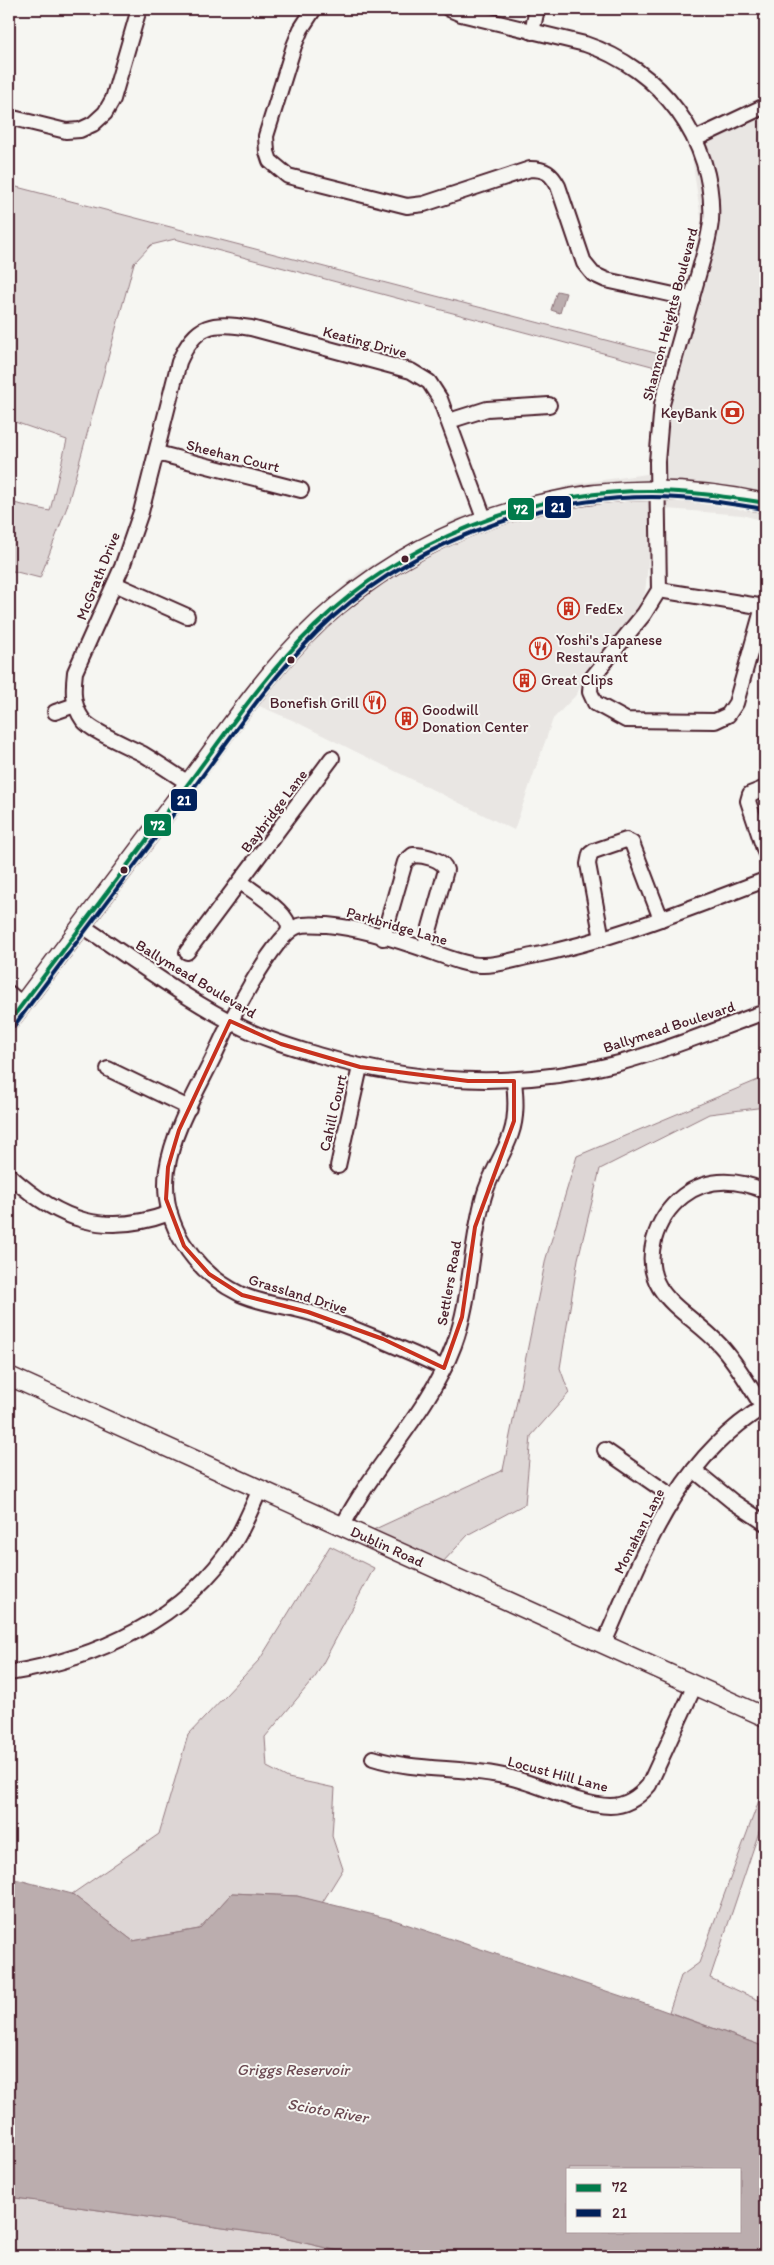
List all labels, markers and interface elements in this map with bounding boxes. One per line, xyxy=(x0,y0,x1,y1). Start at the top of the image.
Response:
street label: Shannon Heights Boulevard xyxy=(638,225,702,403)
street label: Keating Drive xyxy=(321,322,409,362)
bank icon: KeyBank xyxy=(721,401,745,425)
place label: KeyBank xyxy=(661,404,717,422)
street label: Sheehan Court xyxy=(185,436,282,476)
line badge: 21 xyxy=(544,495,572,519)
line badge: 72 xyxy=(507,497,535,521)
text: 21 xyxy=(551,499,565,516)
text: 72 xyxy=(513,501,529,518)
street label: McGrath Drive xyxy=(72,529,124,623)
unlabelled marker xyxy=(400,554,410,564)
building icon: FedEx xyxy=(557,597,581,621)
place label: FedEx xyxy=(585,600,623,618)
place label: Yoshi's Japanese Restaurant xyxy=(556,631,662,666)
restaurant icon: Yoshi's Japanese Restaurant xyxy=(528,637,552,661)
unlabelled marker xyxy=(286,655,296,665)
building icon: Great Clips xyxy=(513,668,537,692)
place label: Great Clips xyxy=(541,671,613,689)
restaurant icon: Bonefish Grill xyxy=(363,691,387,715)
place label: Bonefish Grill xyxy=(270,694,360,712)
place label: Goodwill Donation Center xyxy=(422,701,529,736)
building icon: Goodwill Donation Center xyxy=(394,707,418,731)
street label: Baybridge Lane xyxy=(237,766,311,856)
line badge: 21 xyxy=(170,788,198,812)
text: 21 xyxy=(177,792,191,809)
line badge: 72 xyxy=(143,813,172,837)
text: 72 xyxy=(150,817,166,834)
unlabelled marker xyxy=(119,865,129,875)
street label: Parkbridge Lane xyxy=(344,903,450,949)
street label: Ballymead Boulevard xyxy=(132,936,260,1022)
street label: Ballymead Boulevard xyxy=(601,997,737,1057)
street label: Cahill Court xyxy=(315,1072,351,1153)
street label: Settlers Road xyxy=(433,1238,465,1327)
street label: Grassland Drive xyxy=(246,1270,350,1318)
street label: Monahan Lane xyxy=(610,1485,668,1577)
street label: Dublin Road xyxy=(348,1522,428,1571)
street label: Locust Hill Lane xyxy=(506,1752,610,1796)
water label: Griggs Reservoir xyxy=(237,2060,351,2079)
water label: Scioto River xyxy=(286,2094,371,2127)
legend xyxy=(566,2168,742,2232)
text: 72 xyxy=(612,2178,627,2196)
text: 21 xyxy=(612,2204,627,2222)

